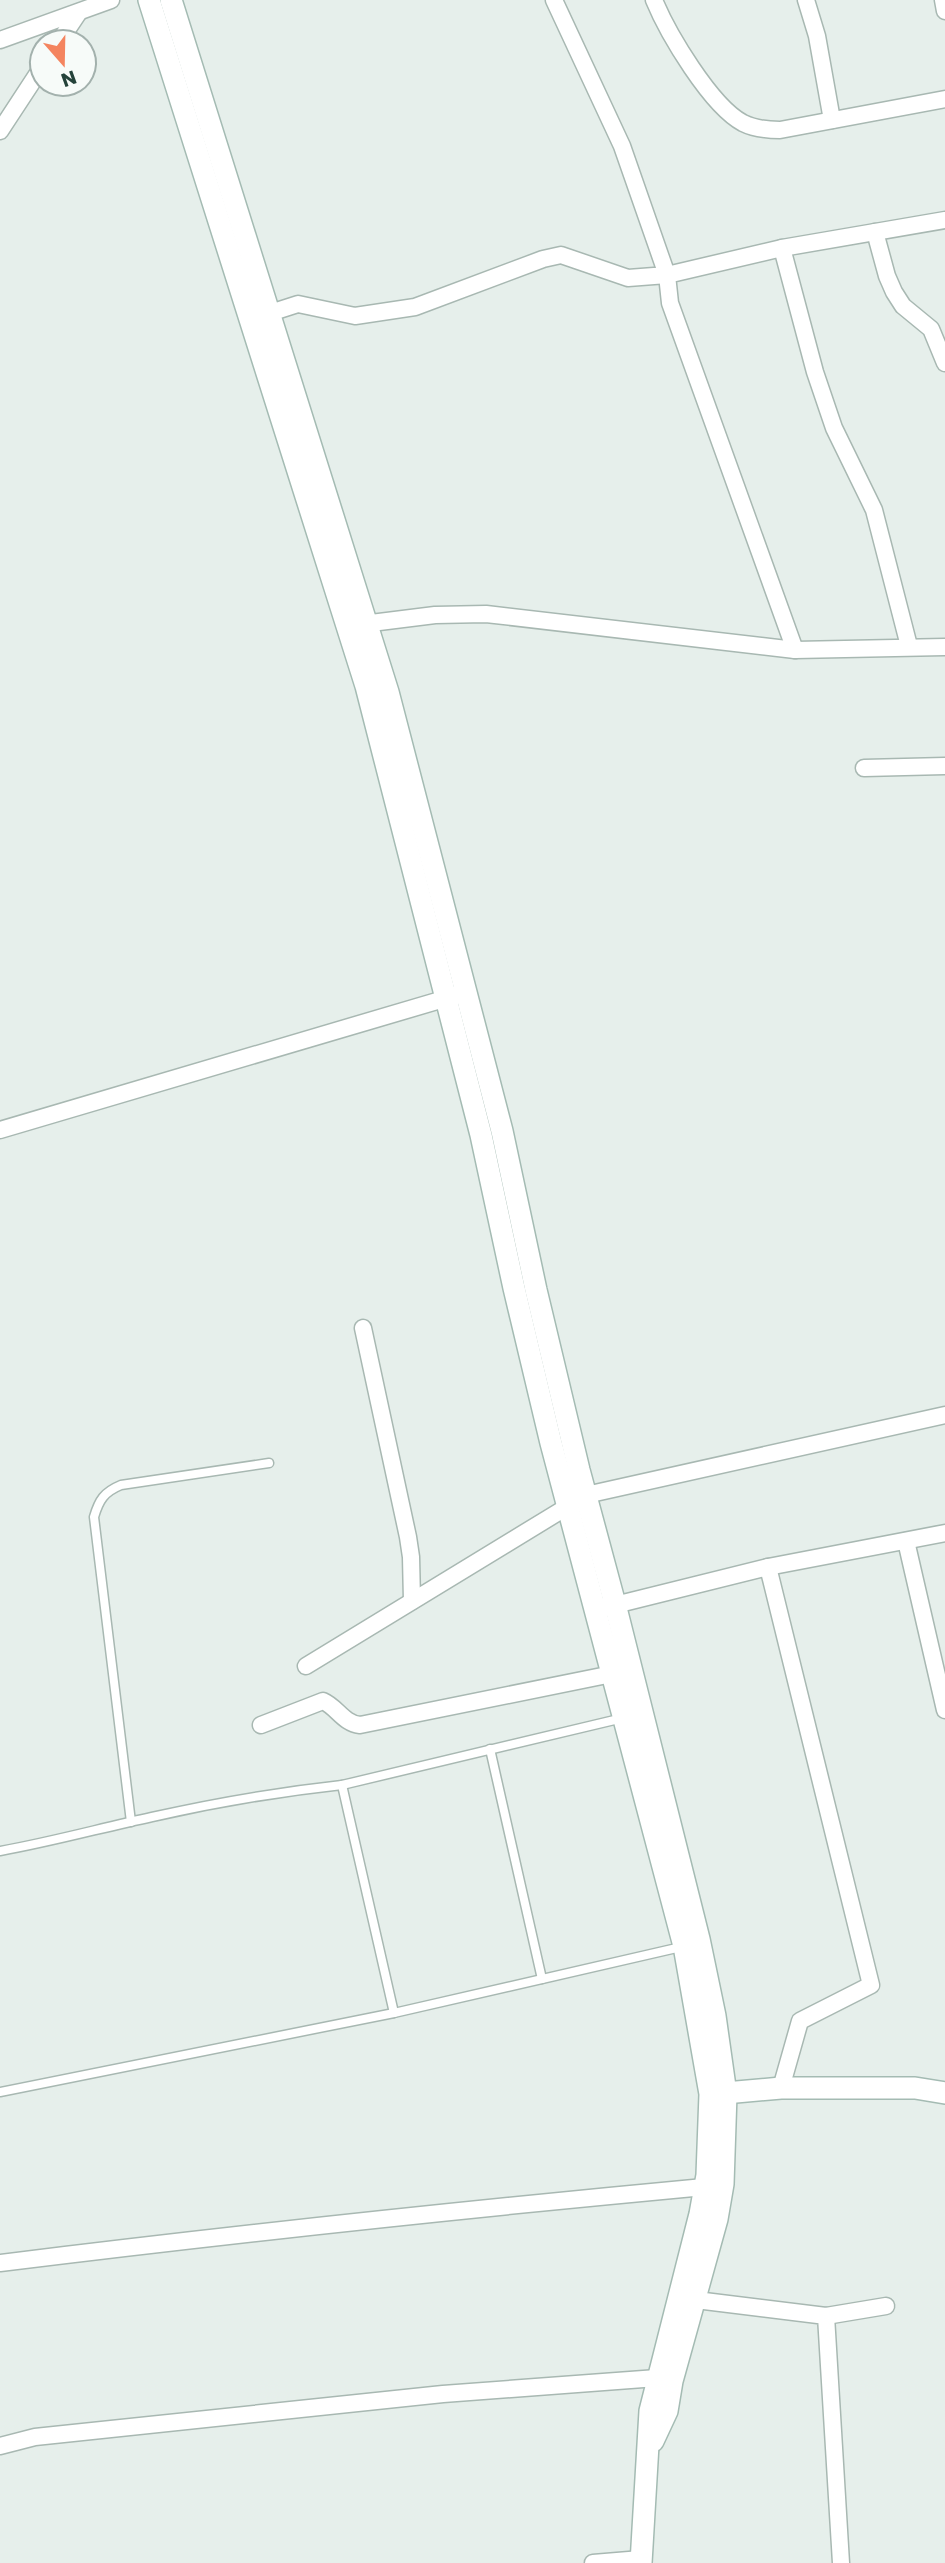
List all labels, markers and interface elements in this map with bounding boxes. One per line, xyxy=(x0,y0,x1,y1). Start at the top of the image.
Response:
north arrow xyxy=(28,28,98,98)
text: N xyxy=(57,63,80,94)

